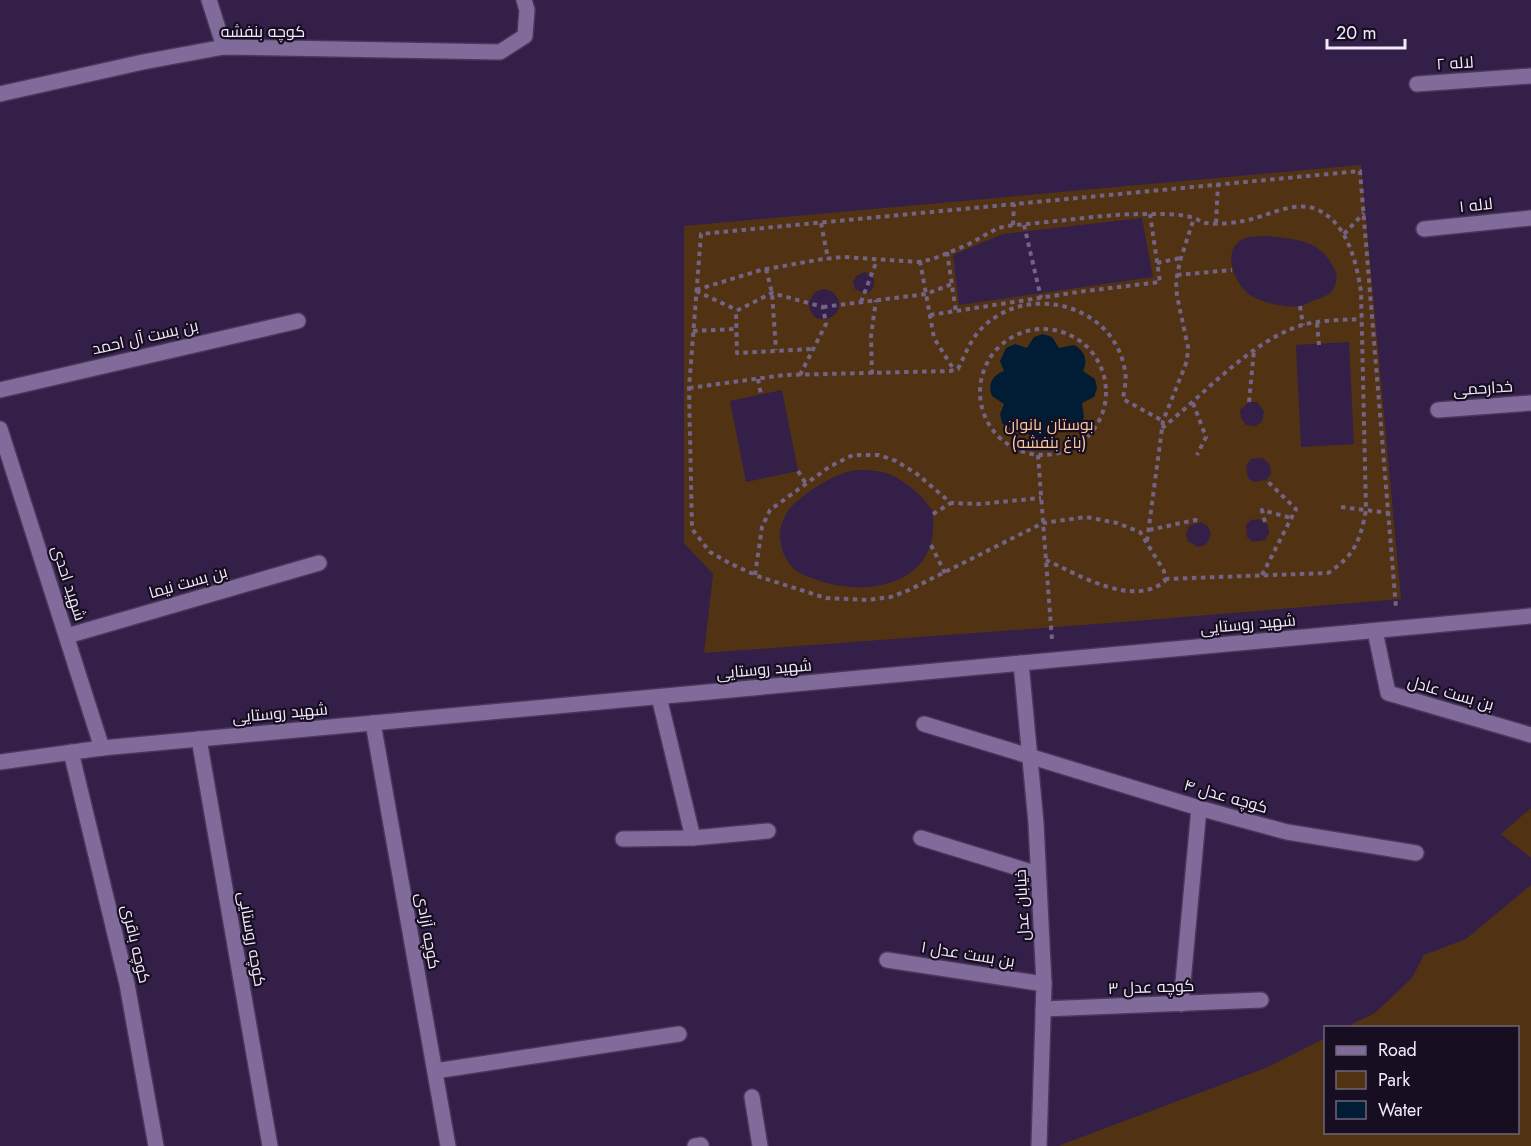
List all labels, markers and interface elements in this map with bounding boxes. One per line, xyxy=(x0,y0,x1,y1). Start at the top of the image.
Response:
scale bar xyxy=(1327,12,1405,50)
street label: کوچه بنفشه xyxy=(221,20,305,43)
text: 20 m xyxy=(1336,20,1376,46)
street label: لاله ۲ xyxy=(1436,50,1474,76)
street label: لاله ۱ xyxy=(1458,192,1494,218)
street label: بن بست آل احمد xyxy=(90,314,200,360)
street label: خدارحمی xyxy=(1452,374,1514,402)
park label: بوستان بانوان (باغ بنفشه) xyxy=(1004,413,1094,454)
street label: شهید احدی xyxy=(46,542,92,624)
street label: بن بست نیما xyxy=(146,560,230,604)
street label: شهید روستایی xyxy=(1199,608,1297,640)
street label: شهید روستایی xyxy=(715,653,813,685)
street label: بن بست عادل xyxy=(1405,670,1497,716)
street label: شهید روستایی xyxy=(231,697,329,729)
street label: کوچه عدل ۴ xyxy=(1181,773,1271,819)
street label: خیابان عدل xyxy=(1009,869,1035,941)
street label: کوچه روستایی xyxy=(232,890,272,988)
street label: کوچه آزادی xyxy=(410,891,446,971)
street label: کوچه باقری xyxy=(116,902,156,986)
street label: بن بست عدل ۱ xyxy=(919,935,1017,973)
street label: کوچه عدل ۳ xyxy=(1107,974,1195,1000)
legend xyxy=(1324,1026,1519,1134)
text: Road xyxy=(1378,1037,1417,1063)
text: Park xyxy=(1378,1067,1410,1093)
text: Water xyxy=(1378,1097,1423,1123)

